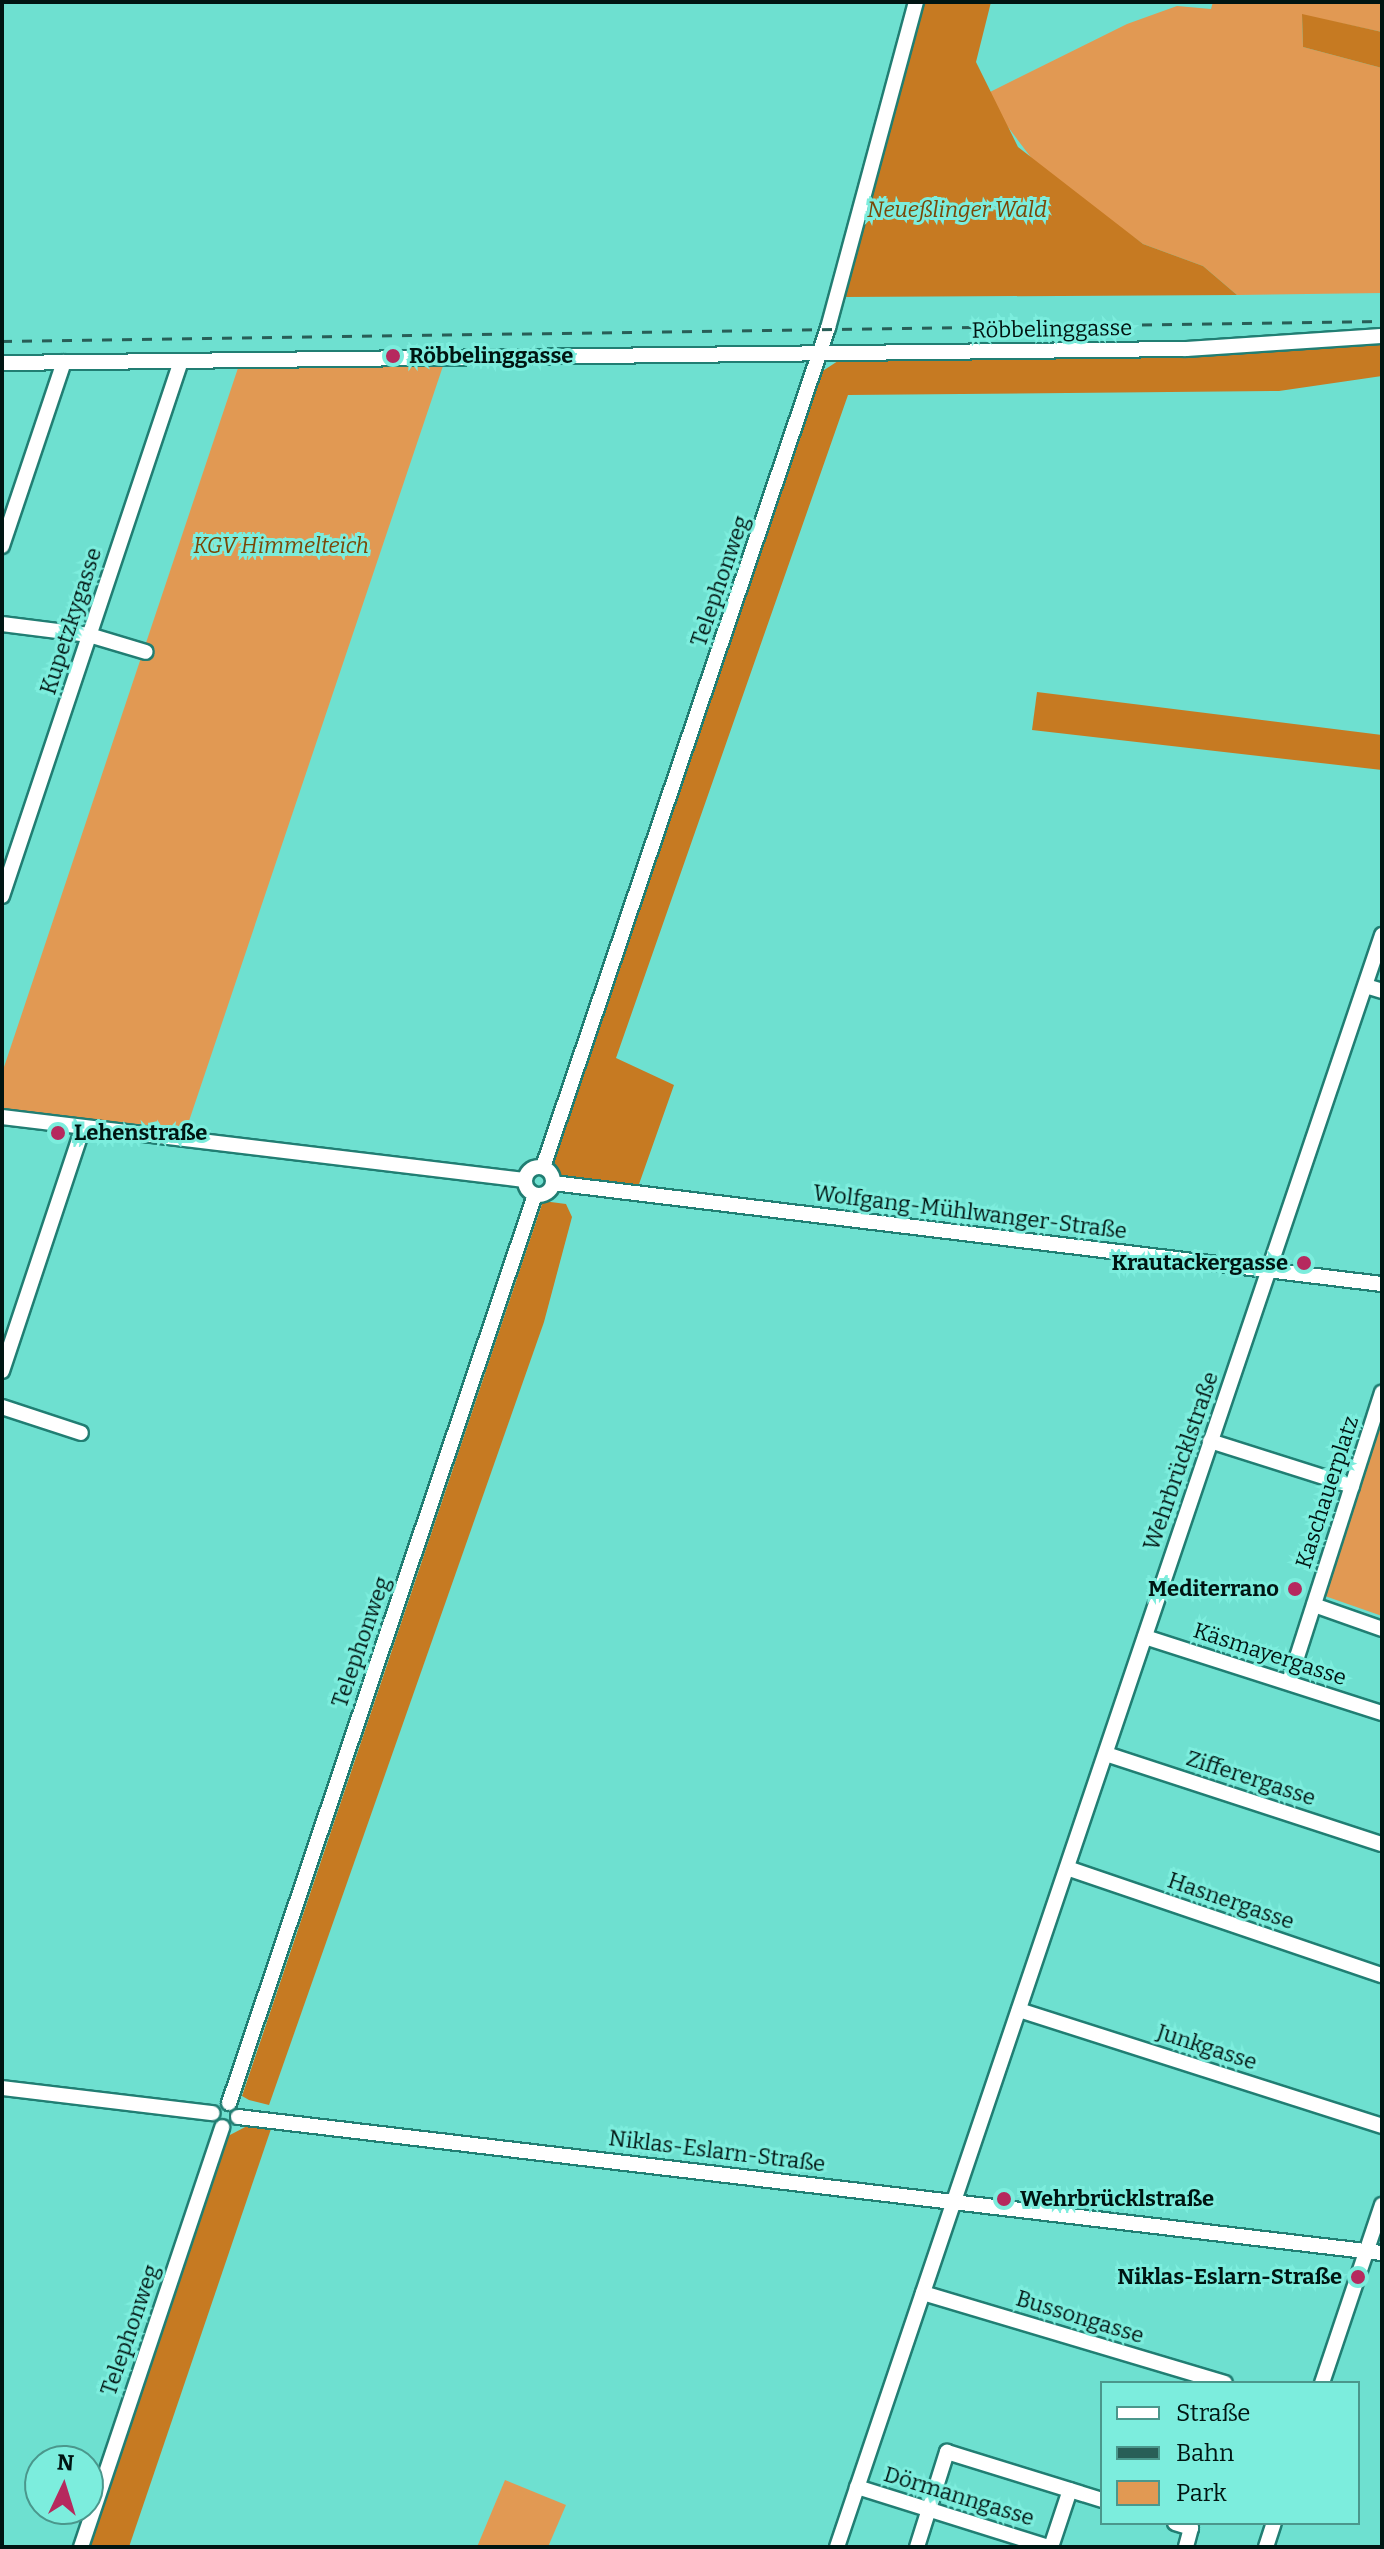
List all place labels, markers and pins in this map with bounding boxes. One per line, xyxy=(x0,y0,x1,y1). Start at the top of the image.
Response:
place label: Röbbelinggasse xyxy=(409,343,573,369)
marker: Röbbelinggasse xyxy=(384,347,402,365)
place label: Lehenstraße xyxy=(74,1120,207,1146)
marker: Lehenstraße xyxy=(49,1124,67,1142)
place label: Krautackergasse xyxy=(1111,1250,1288,1276)
marker: Krautackergasse xyxy=(1295,1254,1313,1272)
place label: Mediterrano xyxy=(1148,1576,1279,1602)
marker: Mediterrano xyxy=(1286,1580,1304,1598)
place label: Wehrbrücklstraße xyxy=(1020,2186,1214,2212)
marker: Wehrbrücklstraße xyxy=(995,2190,1013,2208)
place label: Niklas-Eslarn-Straße xyxy=(1117,2264,1342,2290)
marker: Niklas-Eslarn-Straße xyxy=(1349,2268,1367,2286)

